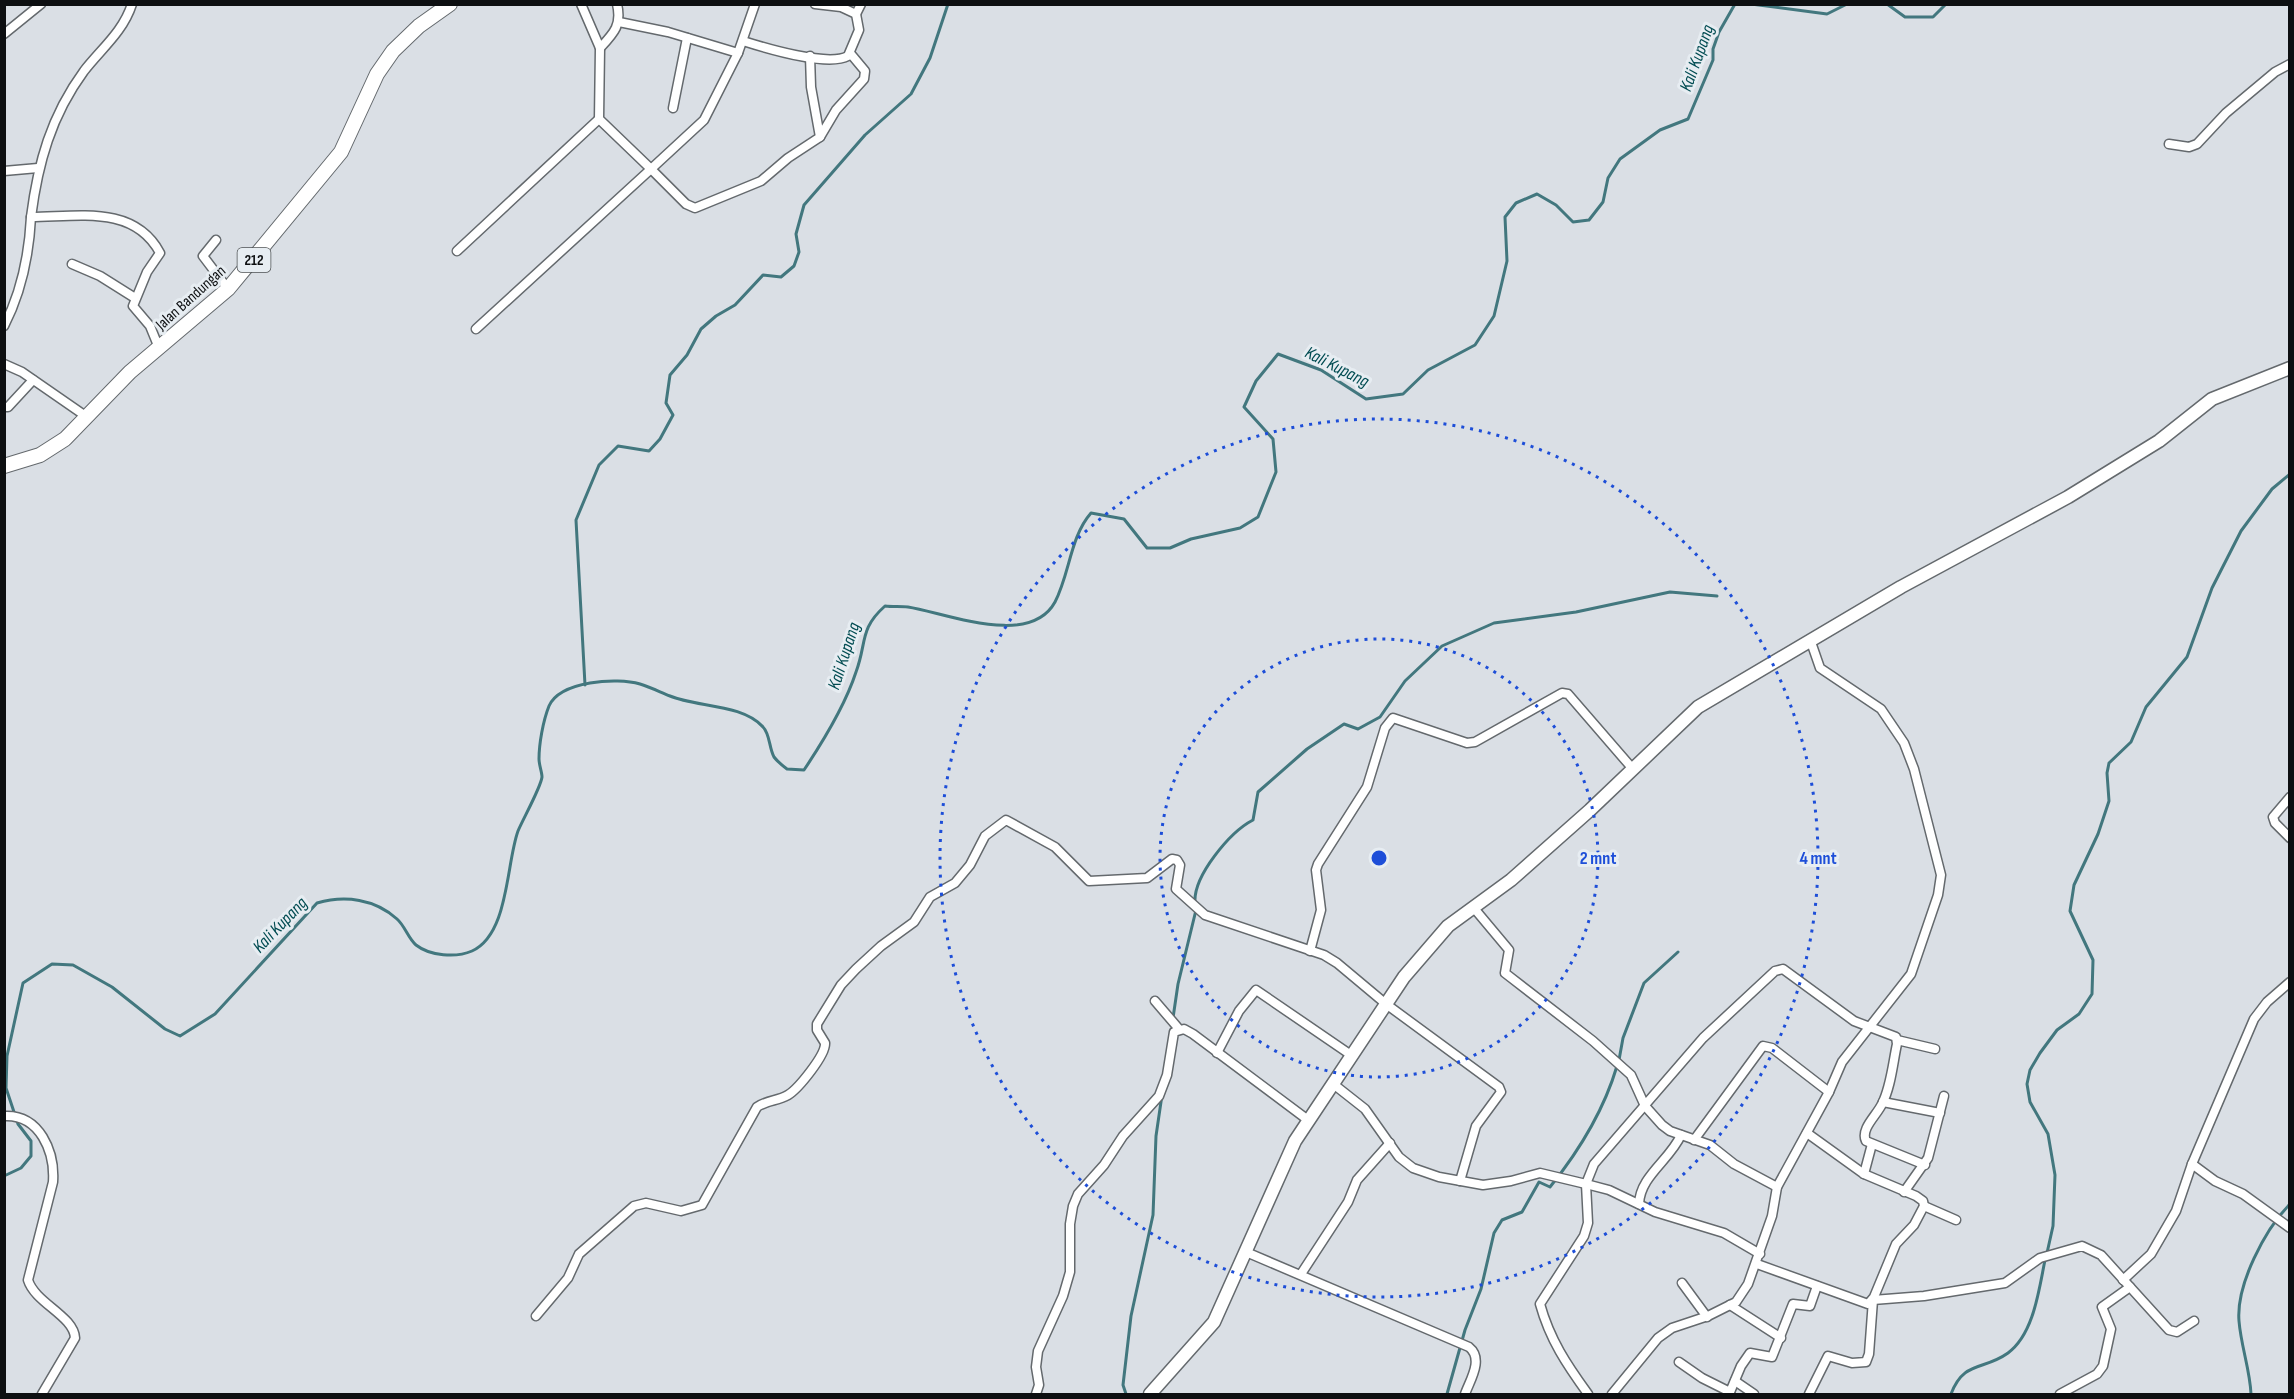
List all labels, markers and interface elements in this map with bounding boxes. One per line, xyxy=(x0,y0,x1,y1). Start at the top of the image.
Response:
water label: Kali Kupang xyxy=(1675,21,1719,94)
road number: 212 xyxy=(238,248,270,272)
street label: Jalan Bandungan xyxy=(151,262,230,335)
water label: Kali Kupang xyxy=(1301,342,1373,392)
water label: Kali Kupang xyxy=(823,619,865,692)
centre of rings xyxy=(1369,848,1389,868)
text: 2 mnt xyxy=(1580,848,1616,869)
text: 4 mnt xyxy=(1799,848,1837,869)
water label: Kali Kupang xyxy=(248,892,312,957)

